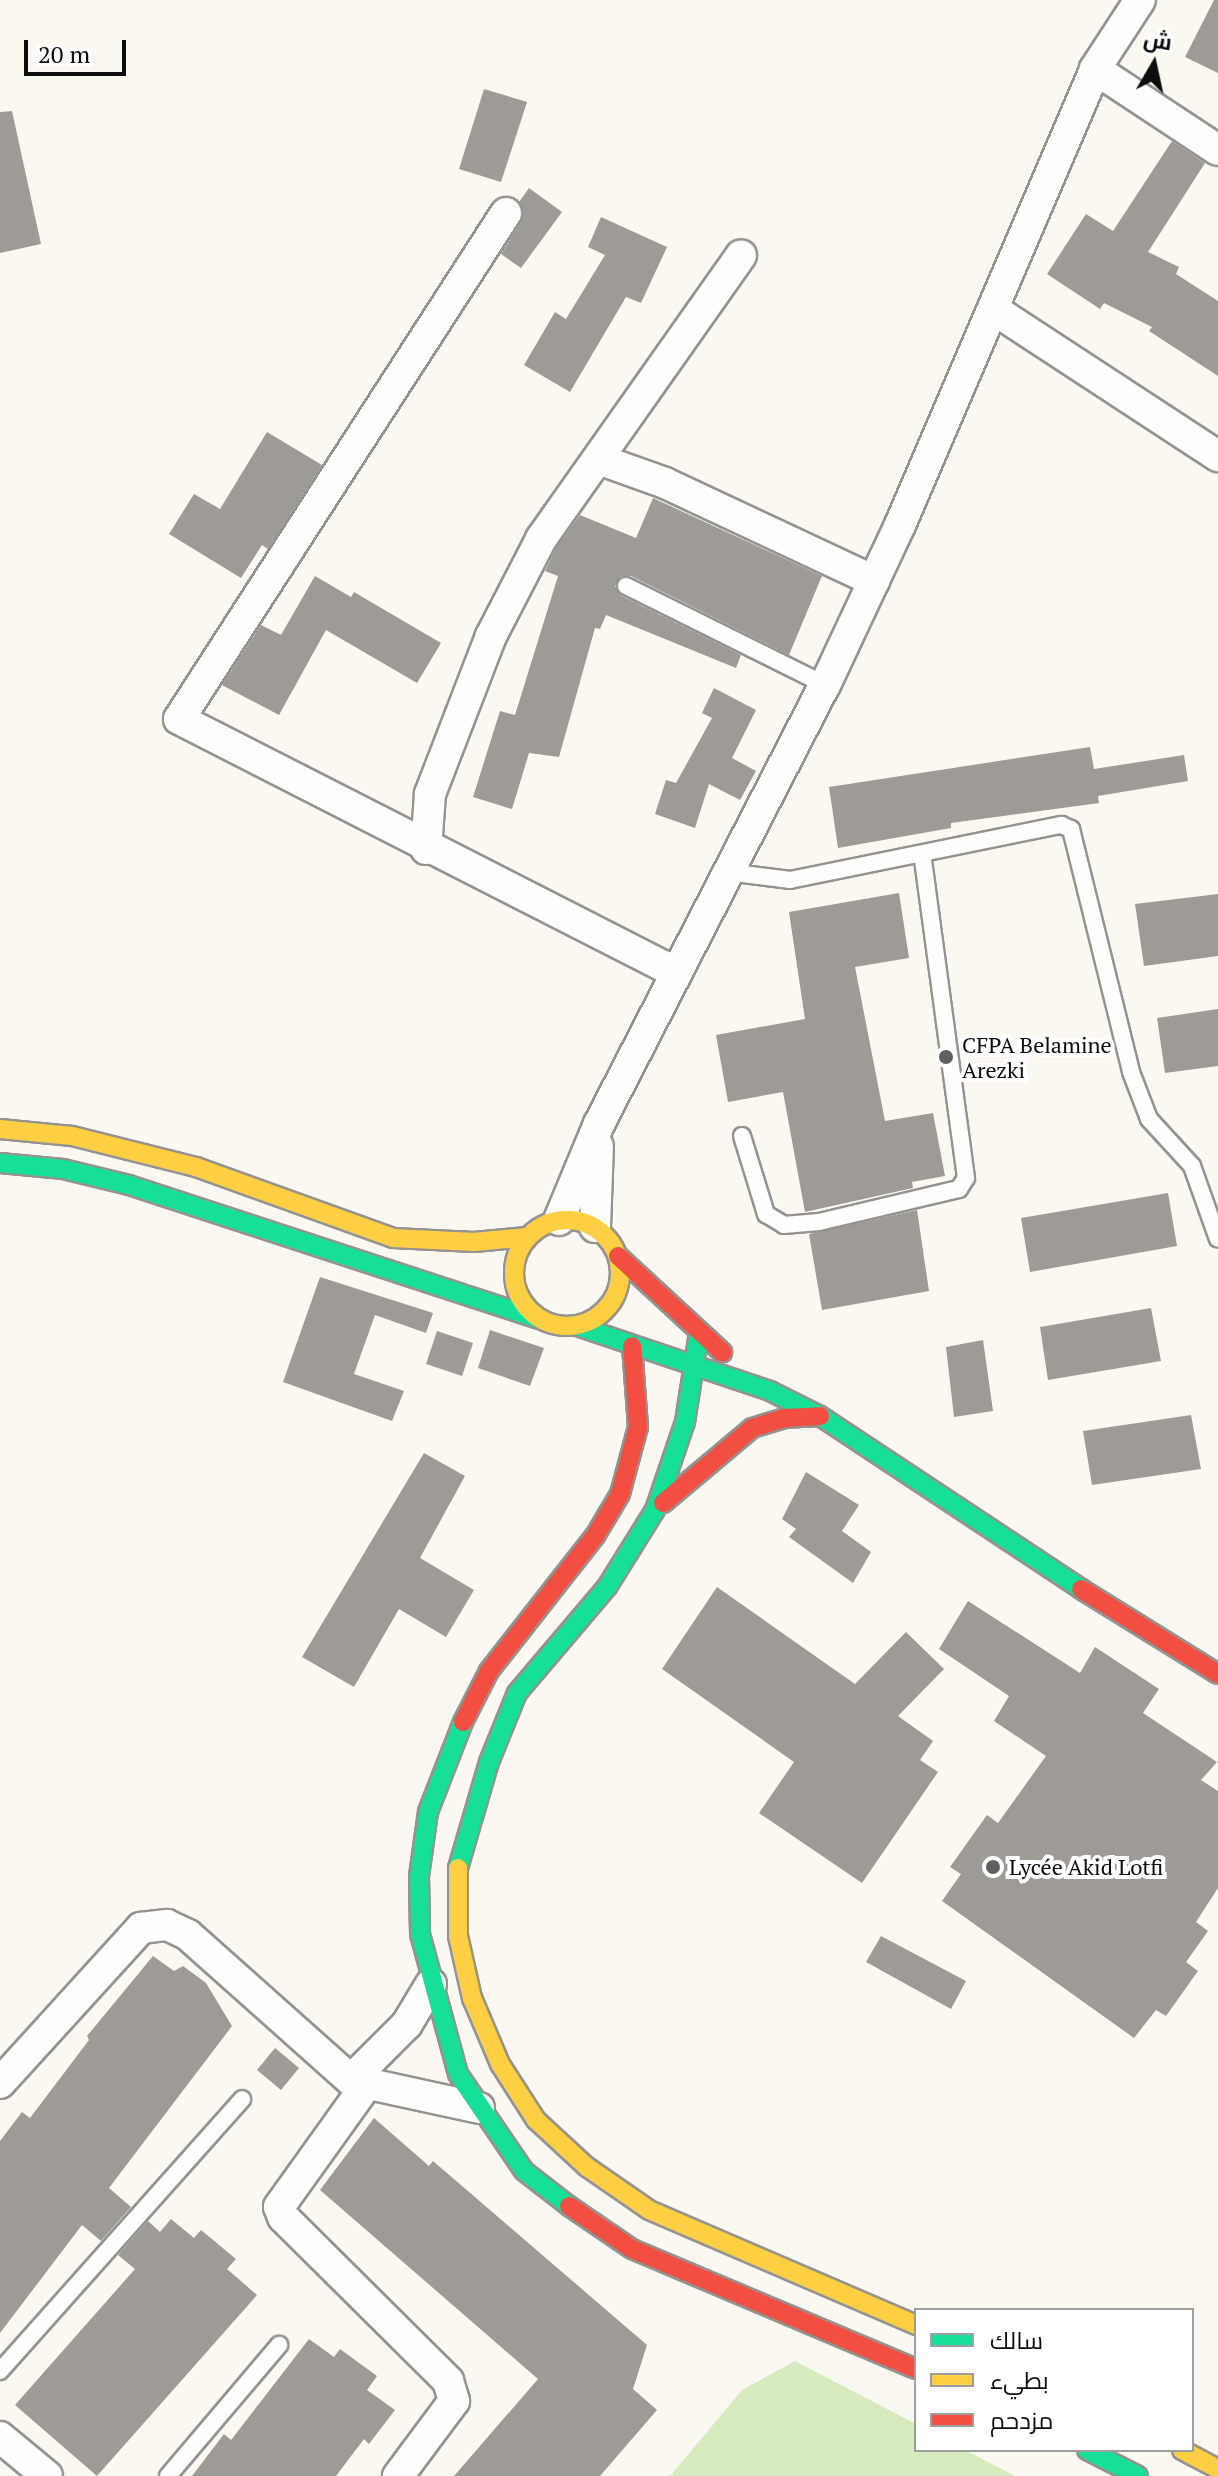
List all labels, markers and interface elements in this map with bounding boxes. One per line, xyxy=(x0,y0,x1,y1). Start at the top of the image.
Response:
text: ش xyxy=(1142,23,1174,56)
scale bar xyxy=(28,24,130,74)
north arrow xyxy=(1114,24,1194,104)
text: 20 m xyxy=(38,38,90,70)
place label: CFPA Belamine Arezki xyxy=(962,1031,1112,1082)
marker: CFPA Belamine Arezki xyxy=(937,1048,955,1066)
place label: Lycée Akid Lotfi xyxy=(1009,1854,1164,1880)
marker: Lycée Akid Lotfi xyxy=(984,1858,1002,1876)
legend xyxy=(914,2308,1194,2452)
text: سالك xyxy=(990,2324,1043,2356)
text: بطيء xyxy=(990,2364,1049,2396)
text: مزدحم xyxy=(990,2404,1053,2436)

